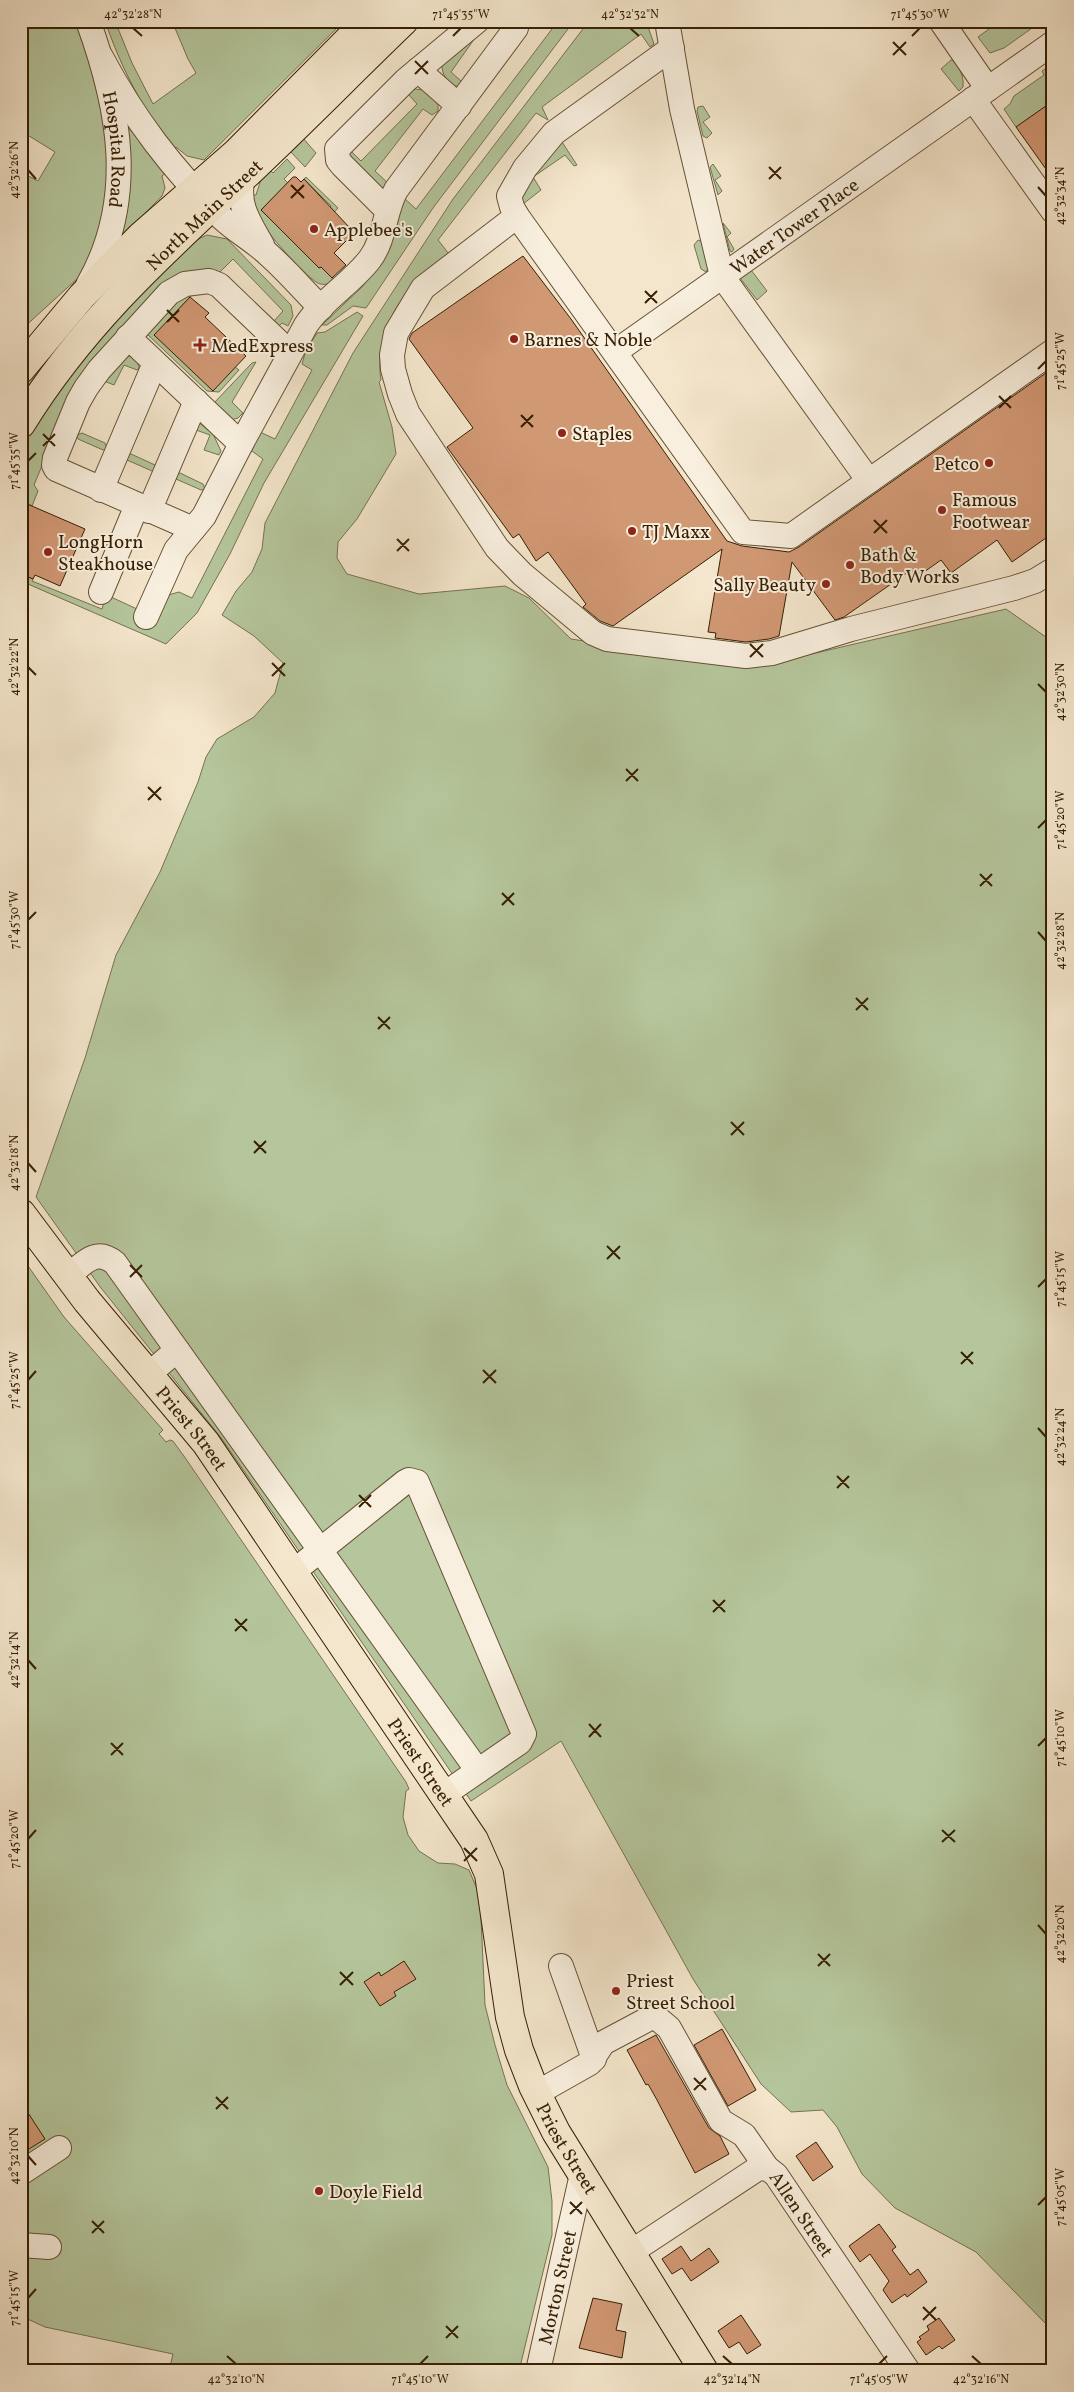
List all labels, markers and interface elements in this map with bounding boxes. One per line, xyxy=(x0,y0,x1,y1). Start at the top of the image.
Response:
text: 42°32'28"N xyxy=(104,7,162,23)
text: 71°45'35"W xyxy=(432,7,490,23)
text: 42°32'32"N xyxy=(601,7,659,23)
text: 71°45'30"W xyxy=(891,7,949,23)
street label: Hospital Road xyxy=(95,89,130,209)
text: 42°32'26"N xyxy=(7,141,23,199)
street label: North Main Street xyxy=(141,154,270,277)
text: 42°32'34"N xyxy=(1053,167,1069,225)
street label: Water Tower Place xyxy=(725,173,865,282)
place label: Applebee's xyxy=(324,218,413,244)
marker: Applebee's xyxy=(308,223,320,235)
place label: Barnes & Noble xyxy=(524,328,652,354)
text: 71°45'25"W xyxy=(1053,332,1069,390)
marker: Barnes & Noble xyxy=(508,333,520,345)
place label: MedExpress xyxy=(211,334,313,360)
marker: MedExpress xyxy=(193,338,207,352)
place label: Staples xyxy=(572,422,632,448)
marker: Staples xyxy=(556,427,568,439)
text: 71°45'35"W xyxy=(7,432,23,490)
place label: Petco xyxy=(934,452,979,478)
marker: Petco xyxy=(983,457,995,469)
place label: Famous Footwear xyxy=(952,488,1030,536)
marker: Famous Footwear xyxy=(936,504,948,516)
place label: TJ Maxx xyxy=(642,520,710,546)
marker: TJ Maxx xyxy=(626,525,638,537)
place label: LongHorn Steakhouse xyxy=(58,530,153,578)
place label: Bath & Body Works xyxy=(860,543,960,591)
marker: LongHorn Steakhouse xyxy=(42,546,54,558)
marker: Bath & Body Works xyxy=(844,559,856,571)
place label: Sally Beauty xyxy=(713,573,816,599)
marker: Sally Beauty xyxy=(820,578,832,590)
text: 42°32'22"N xyxy=(7,638,23,696)
text: 42°32'30"N xyxy=(1053,663,1069,721)
text: 71°45'20"W xyxy=(1053,791,1069,849)
text: 71°45'30"W xyxy=(7,891,23,949)
text: 42°32'28"N xyxy=(1053,912,1069,970)
text: 42°32'18"N xyxy=(7,1135,23,1191)
text: 71°45'15"W xyxy=(1053,1251,1069,1307)
text: 71°45'25"W xyxy=(7,1351,23,1409)
street label: Priest Street xyxy=(149,1381,233,1477)
text: 42°32'24"N xyxy=(1053,1408,1069,1466)
text: 42°32'14"N xyxy=(7,1631,23,1689)
text: 71°45'10"W xyxy=(1053,1709,1069,1767)
street label: Priest Street xyxy=(380,1713,459,1813)
text: 71°45'20"W xyxy=(7,1810,23,1868)
text: 42°32'20"N xyxy=(1053,1905,1069,1963)
place label: Priest Street School xyxy=(626,1969,735,2017)
marker: Priest Street School xyxy=(610,1985,622,1997)
street label: Priest Street xyxy=(529,2099,603,2200)
text: 42°32'10"N xyxy=(7,2127,23,2185)
street label: Allen Street xyxy=(762,2167,839,2263)
text: 71°45'05"W xyxy=(1053,2168,1069,2226)
place label: Doyle Field xyxy=(329,2180,423,2206)
marker: Doyle Field xyxy=(313,2185,325,2197)
street label: Morton Street xyxy=(533,2227,584,2347)
text: 71°45'15"W xyxy=(7,2270,23,2326)
text: 42°32'10"N xyxy=(207,2372,265,2388)
text: 71°45'10"W xyxy=(391,2372,449,2388)
text: 42°32'14"N xyxy=(703,2372,761,2388)
text: 71°45'05"W xyxy=(850,2372,908,2388)
text: 42°32'16"N xyxy=(953,2372,1009,2388)

